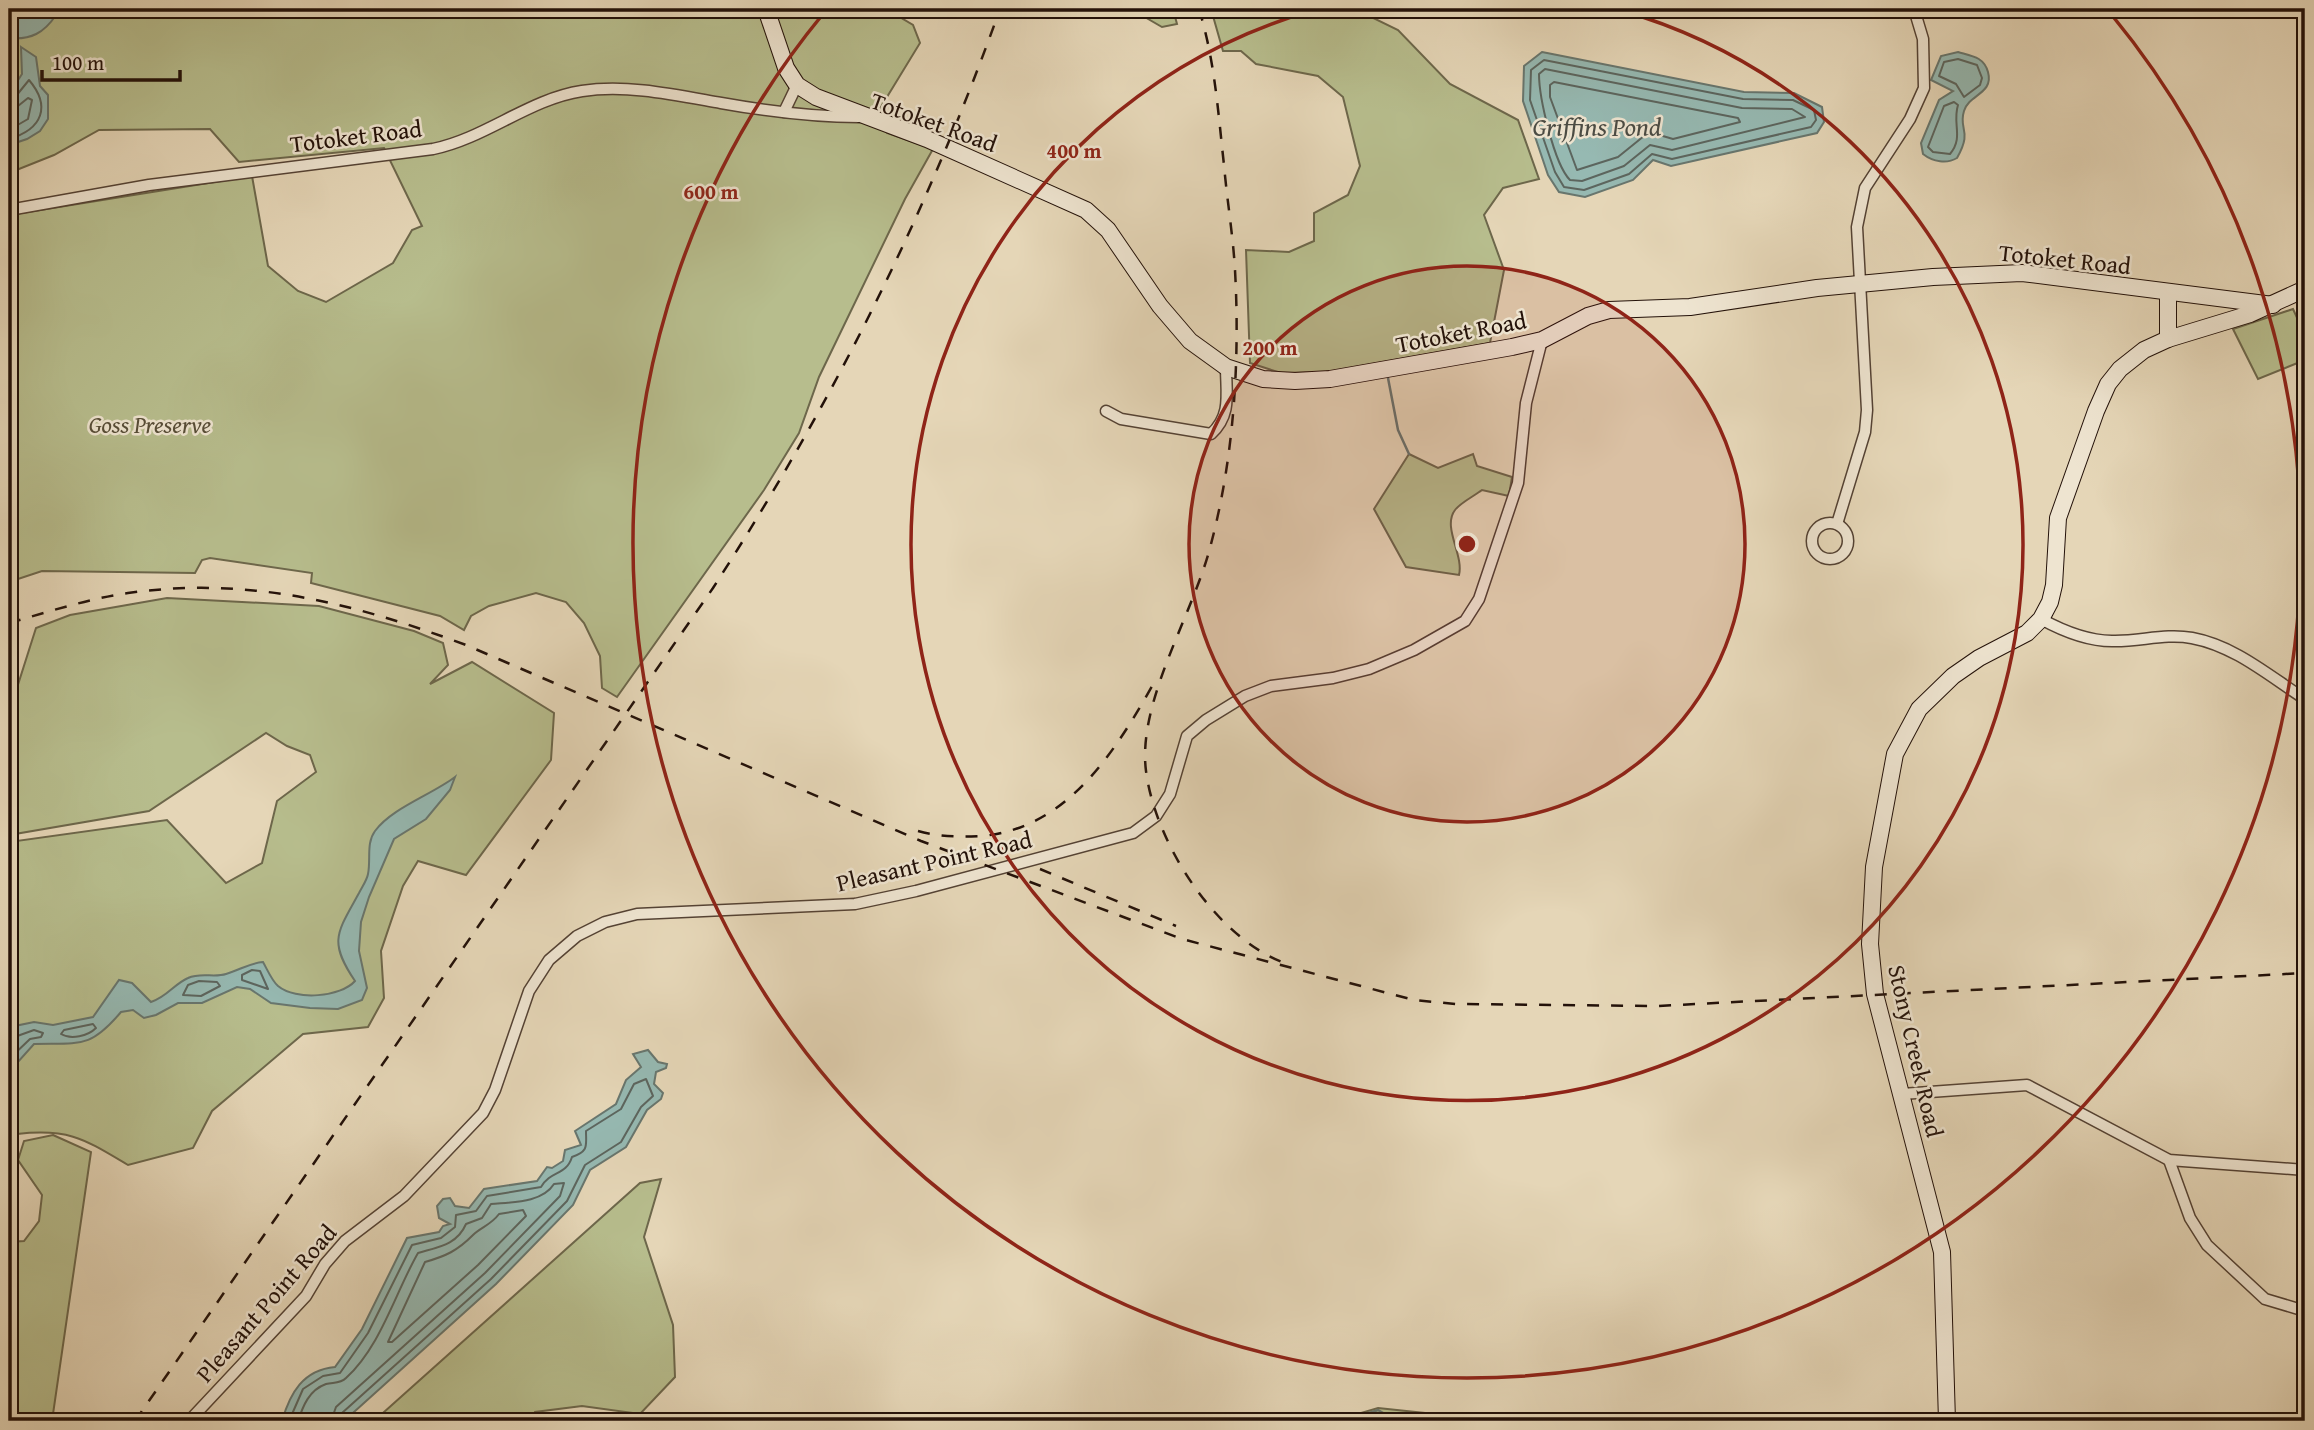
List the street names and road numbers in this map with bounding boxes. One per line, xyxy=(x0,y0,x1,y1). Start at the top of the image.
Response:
street label: Totoket Road xyxy=(866,83,1002,161)
street label: Totoket Road xyxy=(288,111,424,161)
street label: Totoket Road xyxy=(1997,235,2133,283)
street label: Totoket Road xyxy=(1393,302,1530,362)
street label: Pleasant Point Road xyxy=(833,821,1035,901)
street label: Stony Creek Road xyxy=(1879,961,1953,1141)
street label: Pleasant Point Road xyxy=(187,1216,345,1390)

